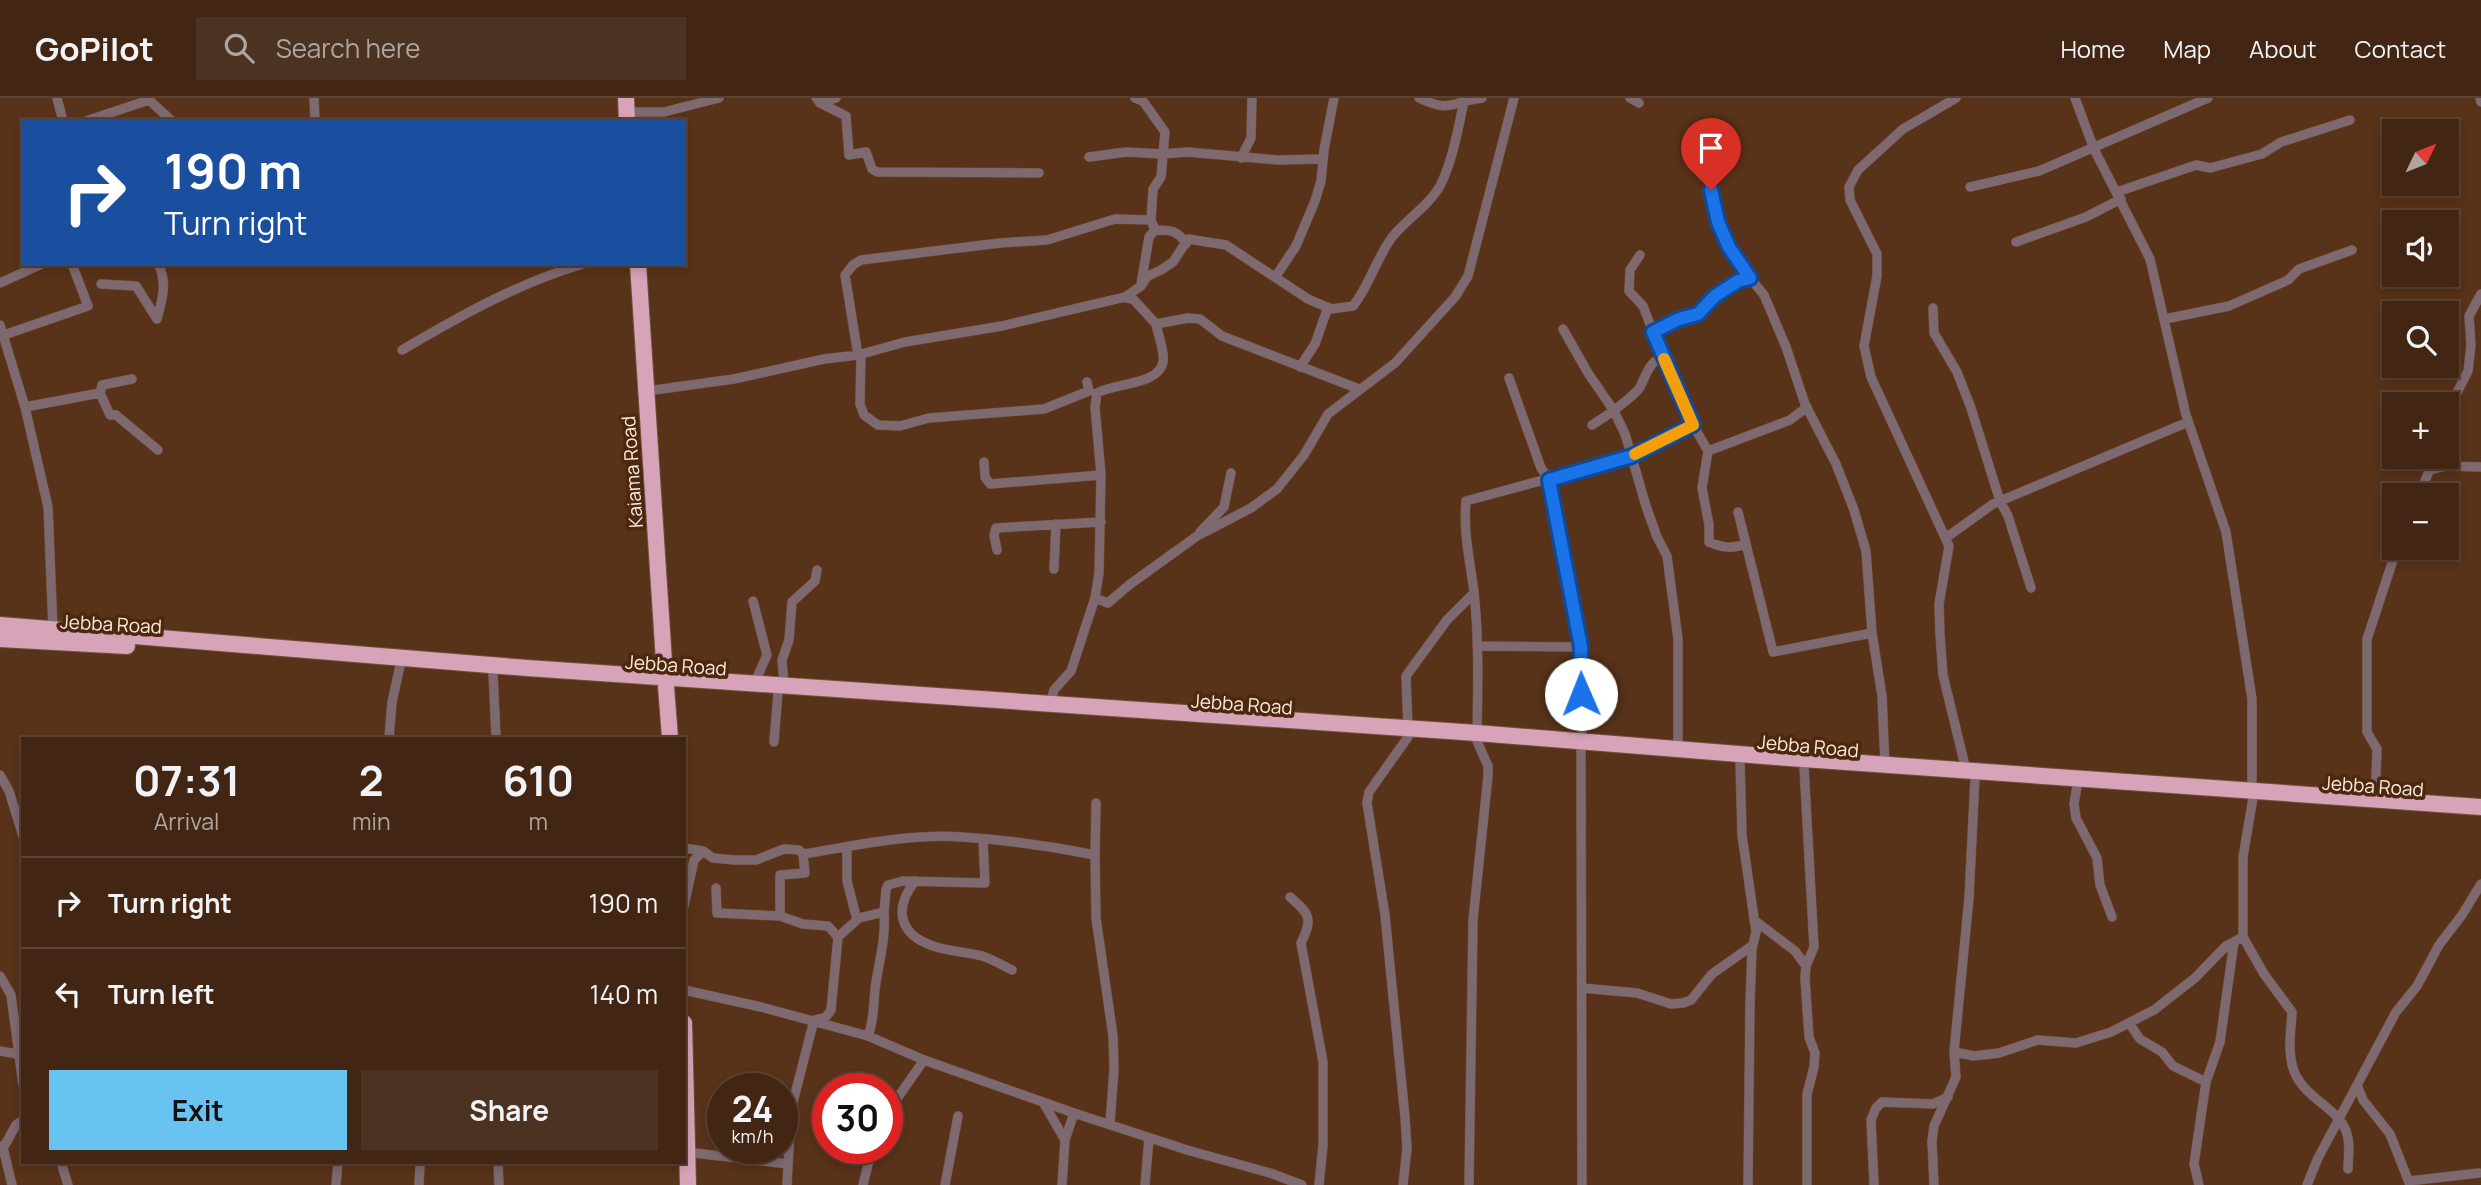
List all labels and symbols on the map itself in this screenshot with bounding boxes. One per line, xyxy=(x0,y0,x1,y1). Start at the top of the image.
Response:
pin xyxy=(1681,118,1741,190)
north arrow xyxy=(2382,119,2459,196)
street label: Kaiama Road xyxy=(615,415,649,529)
street label: Jebba Road xyxy=(59,608,163,640)
street label: Jebba Road xyxy=(624,648,728,682)
position arrow xyxy=(1544,657,1618,731)
street label: Jebba Road xyxy=(1190,687,1294,721)
street label: Jebba Road xyxy=(1756,729,1860,763)
street label: Jebba Road xyxy=(2321,769,2425,803)
speed limit sign: 30 xyxy=(812,1073,903,1164)

